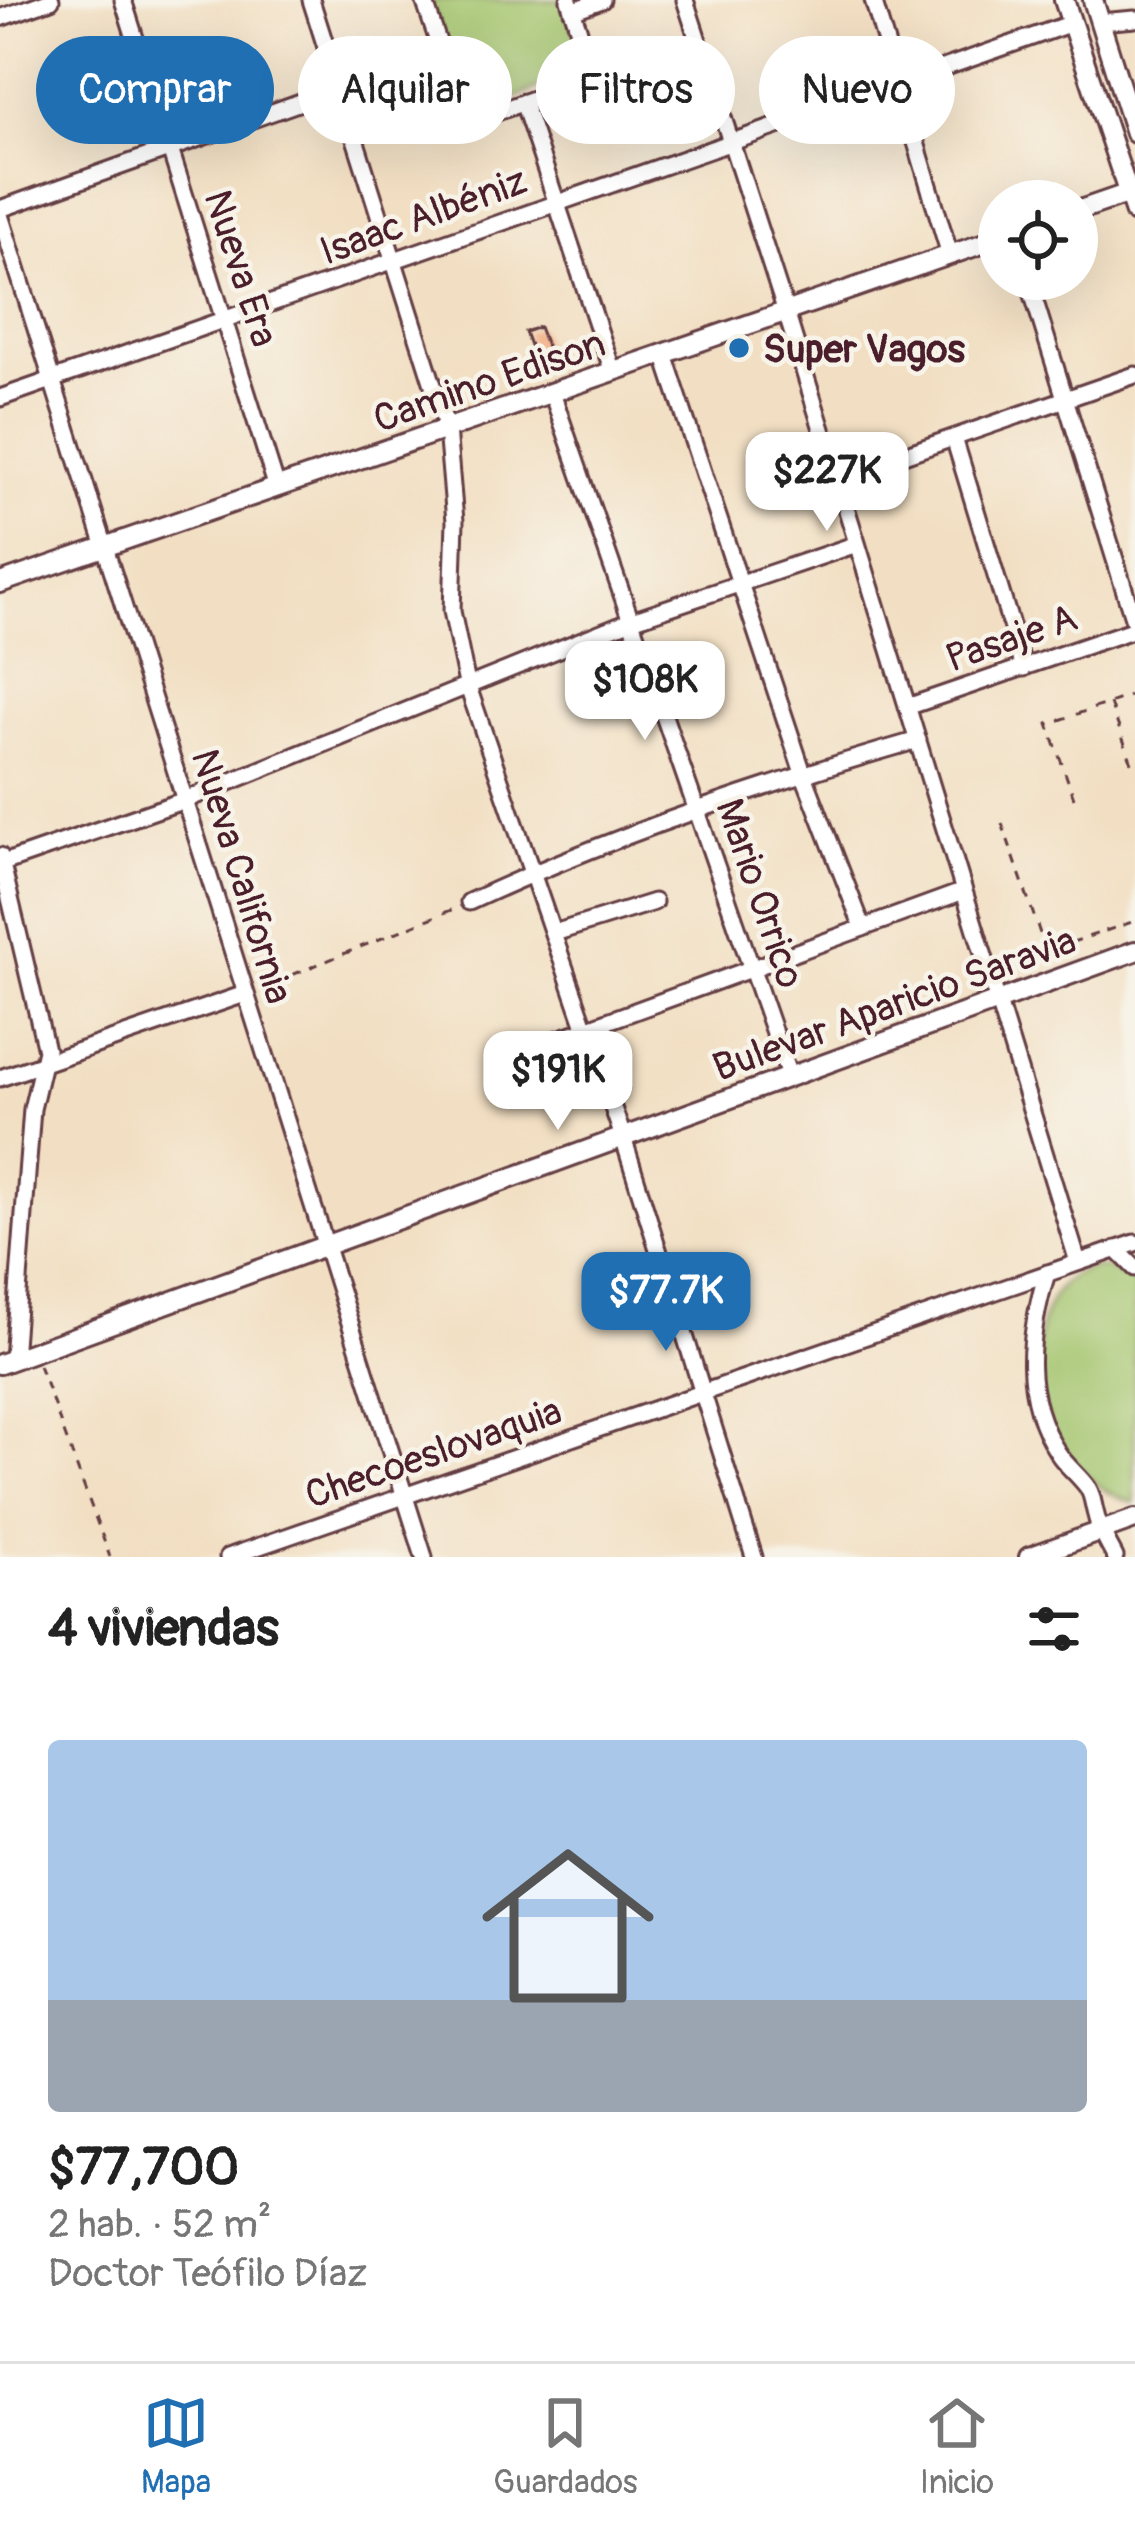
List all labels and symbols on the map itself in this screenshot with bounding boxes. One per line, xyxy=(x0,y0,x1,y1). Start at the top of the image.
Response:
street label: Isaac Albéniz xyxy=(313,156,534,277)
street label: Nueva Era xyxy=(192,184,289,353)
street label: Camino Edison xyxy=(367,319,612,444)
place label: Super Vagos xyxy=(763,325,965,374)
marker: Super Vagos xyxy=(726,335,752,361)
pin: $227K xyxy=(743,432,911,534)
street label: Pasaje A xyxy=(939,593,1084,684)
pin: $108K xyxy=(561,641,729,743)
street label: Nueva California xyxy=(180,743,303,1009)
street label: Mario Orrico xyxy=(704,792,815,995)
street label: Bulevar Aparicio Saravia xyxy=(706,916,1083,1093)
pin: $191K xyxy=(474,1031,642,1133)
pin: $77.7K xyxy=(568,1252,764,1354)
street label: Checoeslovaquia xyxy=(299,1387,568,1520)

